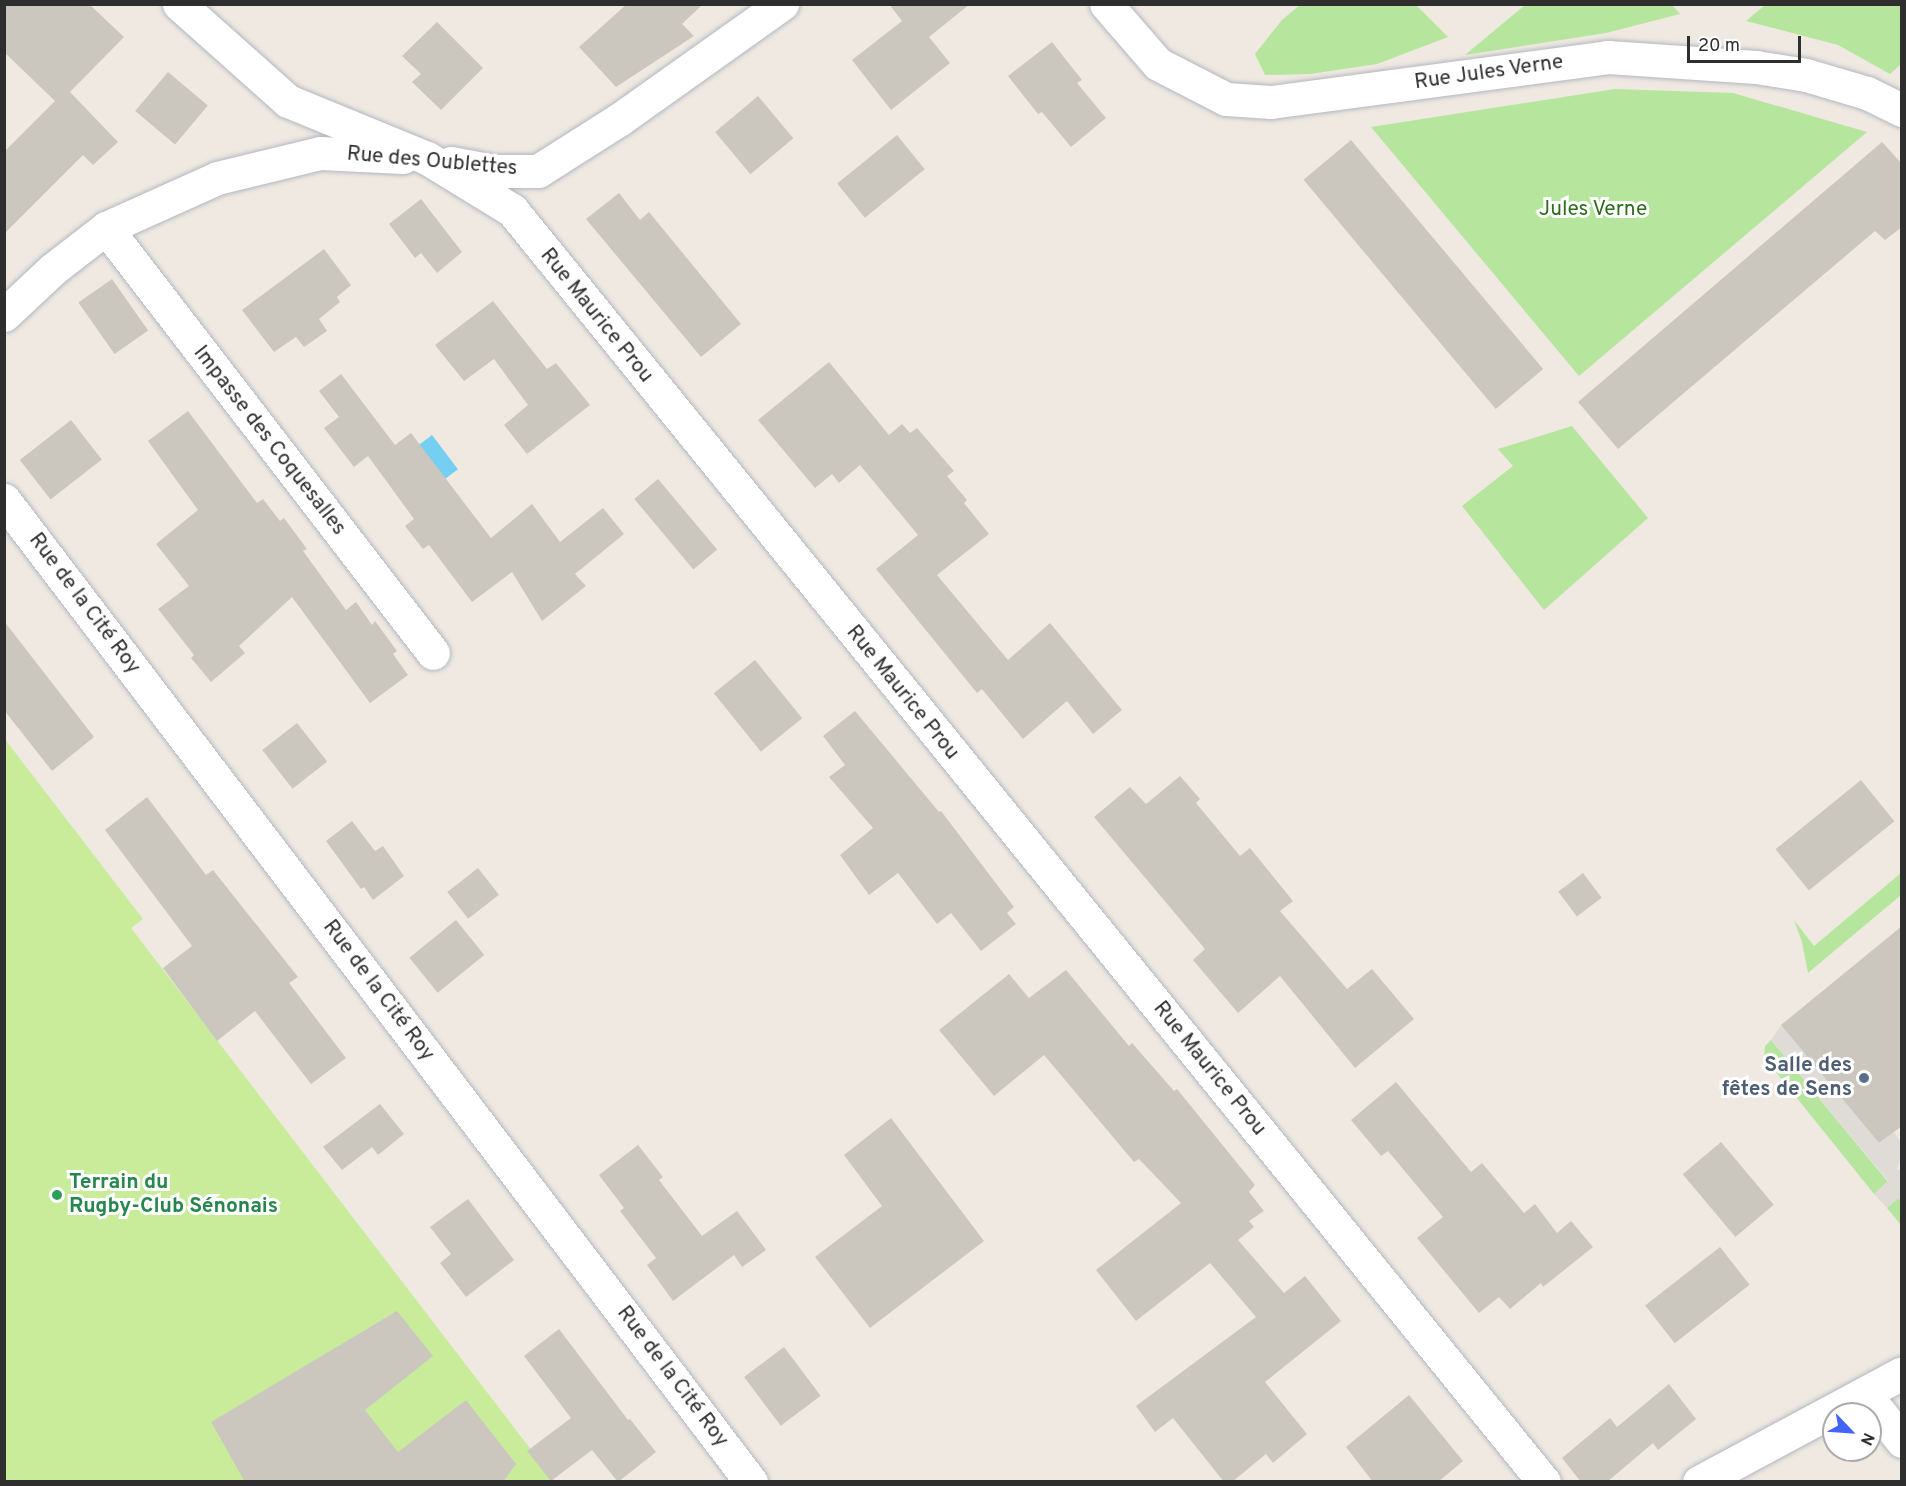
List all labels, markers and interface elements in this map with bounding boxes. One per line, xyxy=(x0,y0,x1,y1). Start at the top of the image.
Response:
scale bar xyxy=(1690,24,1804,62)
text: 20 m xyxy=(1698,35,1740,58)
street label: Rue Jules Verne xyxy=(1412,50,1566,96)
street label: Rue des Oublettes xyxy=(346,142,518,182)
park label: Jules Verne xyxy=(1538,197,1648,223)
street label: Rue Maurice Prou xyxy=(534,244,658,388)
street label: Impasse des Coquesalles xyxy=(187,341,351,541)
street label: Rue de la Cité Roy xyxy=(23,528,145,680)
street label: Rue Maurice Prou xyxy=(840,621,964,765)
street label: Rue de la Cité Roy xyxy=(317,915,439,1067)
street label: Rue Maurice Prou xyxy=(1147,997,1271,1141)
place label: Salle des fêtes de Sens xyxy=(1722,1053,1852,1103)
marker: Salle des fêtes de Sens xyxy=(1857,1071,1871,1085)
place label: Terrain du Rugby-Club Sénonais xyxy=(69,1170,278,1220)
marker: Terrain du Rugby-Club Sénonais xyxy=(50,1188,64,1202)
street label: Rue de la Cité Roy xyxy=(611,1301,733,1453)
north arrow xyxy=(1822,1402,1882,1462)
text: N xyxy=(1855,1429,1878,1448)

